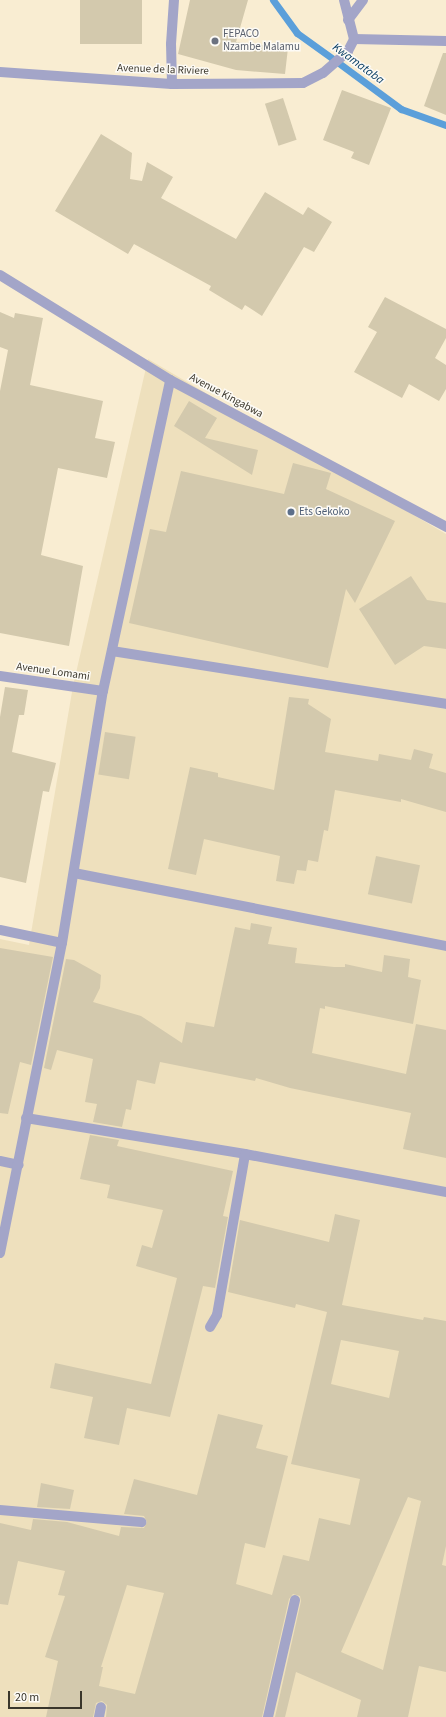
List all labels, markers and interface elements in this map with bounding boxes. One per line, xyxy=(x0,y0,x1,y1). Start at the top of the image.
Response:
place label: FEPACO Nzambe Malamu xyxy=(223,28,300,54)
marker: FEPACO Nzambe Malamu xyxy=(210,36,220,46)
water label: Kwamataba xyxy=(329,40,387,88)
street label: Avenue de la Riviere xyxy=(117,62,209,78)
street label: Avenue Kingabwa xyxy=(187,371,265,421)
place label: Ets Gekoko xyxy=(299,505,350,519)
marker: Ets Gekoko xyxy=(286,507,296,517)
street label: Avenue Lomami xyxy=(16,660,90,684)
scale bar xyxy=(10,1683,84,1709)
text: 20 m xyxy=(15,1689,39,1706)

